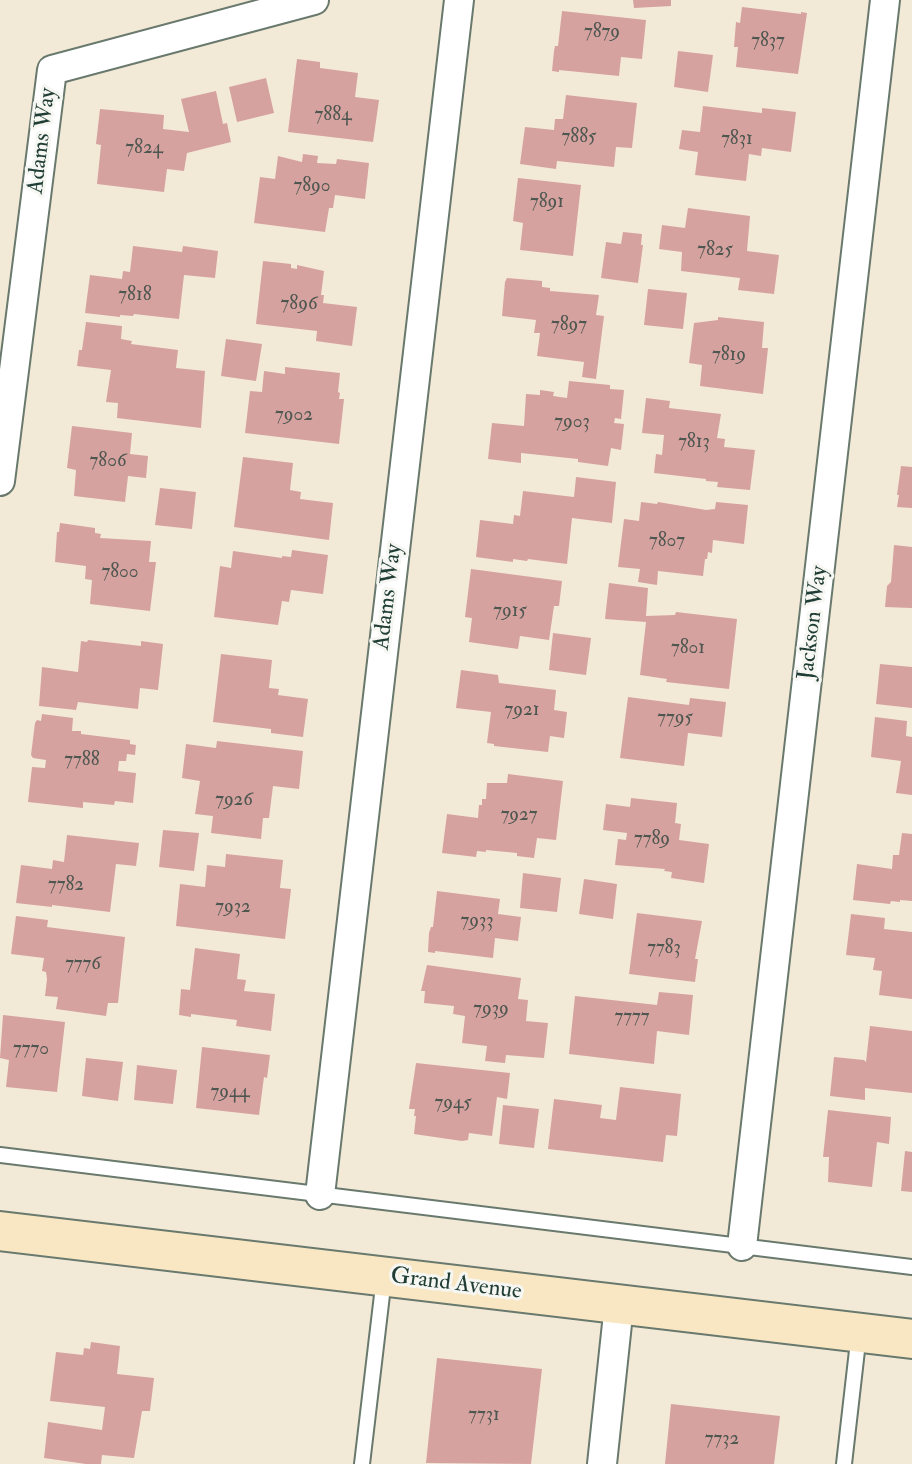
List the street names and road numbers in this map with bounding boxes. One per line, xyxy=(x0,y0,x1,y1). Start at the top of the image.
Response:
street label: Adams Way xyxy=(23,86,63,196)
street label: Adams Way xyxy=(369,542,409,652)
street label: Jackson Way xyxy=(793,564,835,682)
street label: Grand Avenue xyxy=(389,1263,523,1307)

